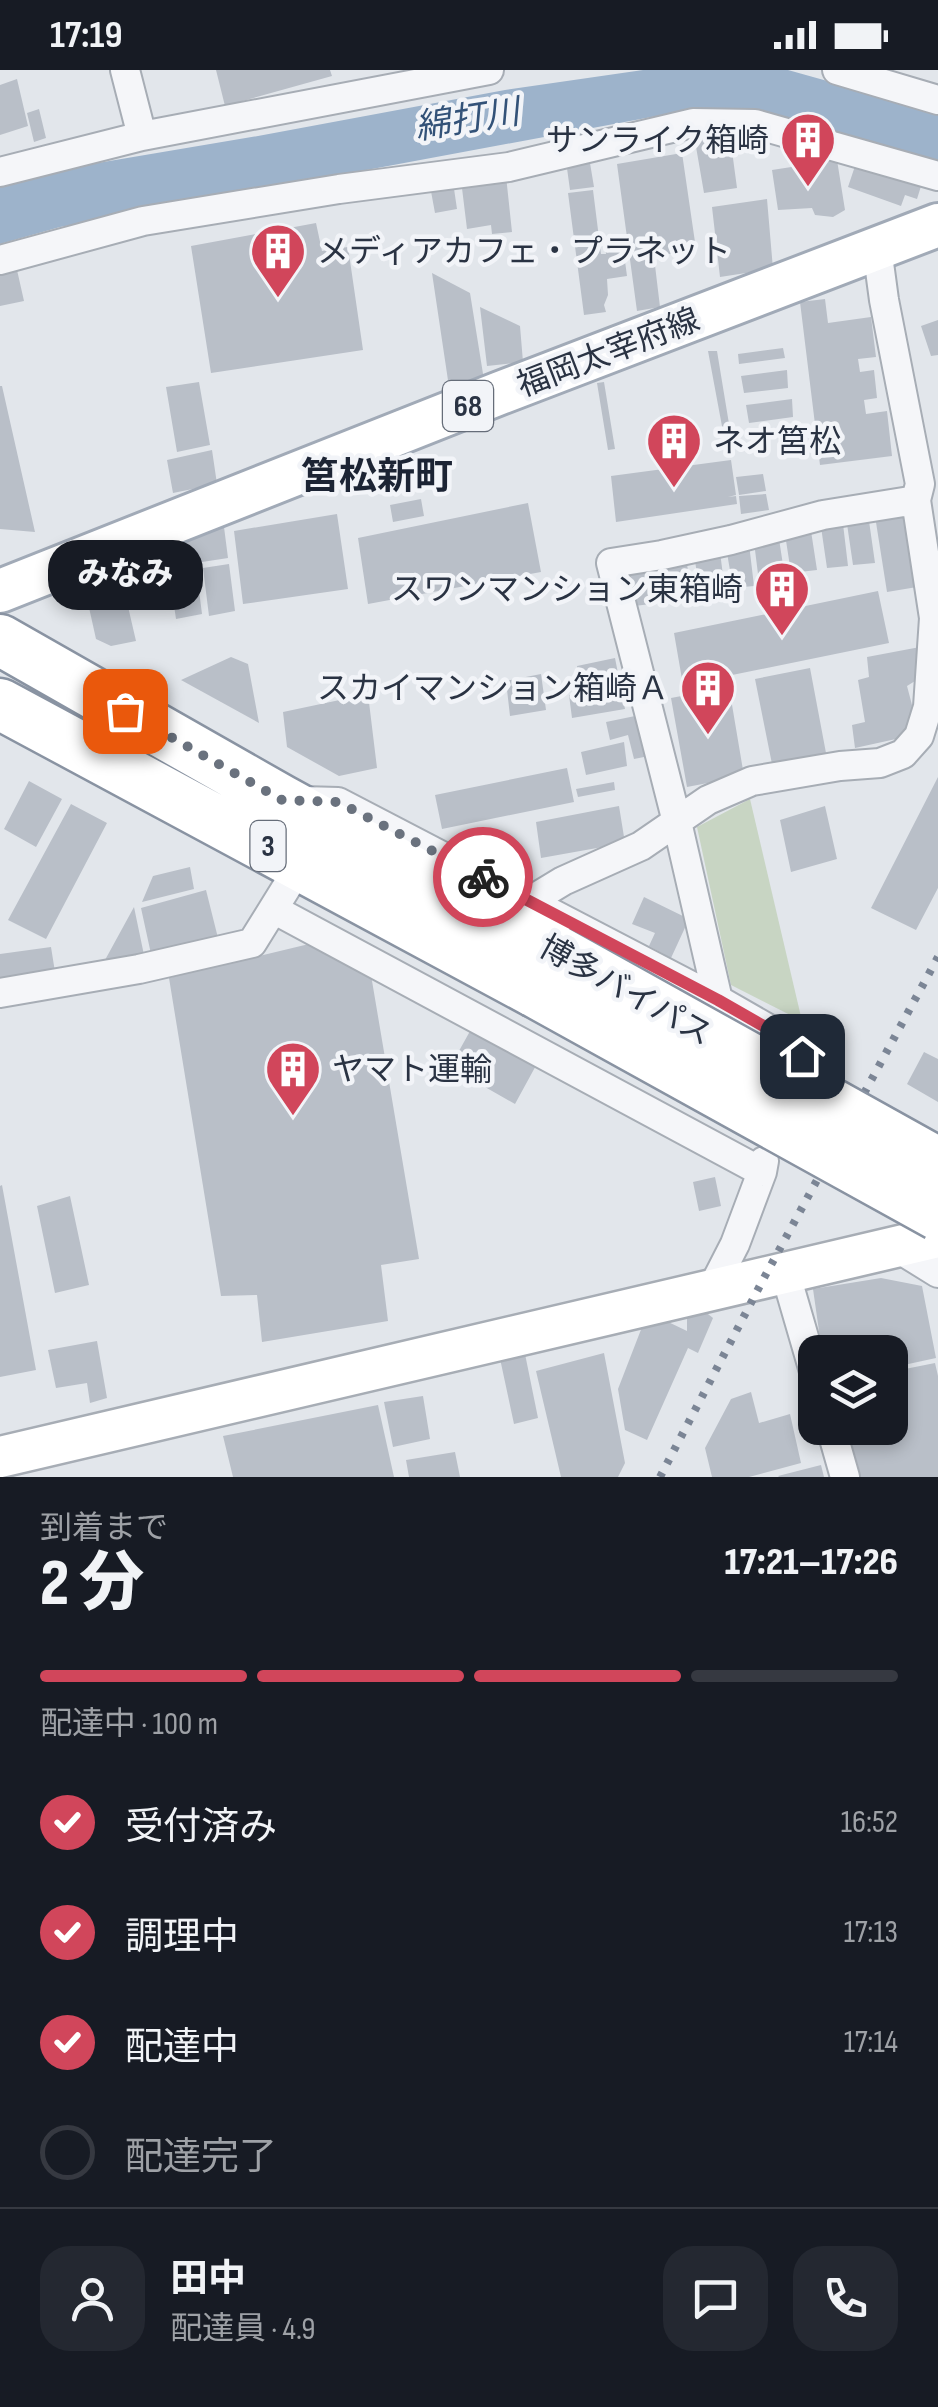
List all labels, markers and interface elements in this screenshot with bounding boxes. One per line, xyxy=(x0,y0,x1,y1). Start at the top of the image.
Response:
text: 17:19 xyxy=(50,13,122,58)
water label: 綿打川 xyxy=(412,90,526,150)
building icon: サンライク箱崎 xyxy=(778,110,838,189)
place label: サンライク箱崎 xyxy=(546,122,769,161)
building icon: メディアカフェ・プラネット xyxy=(248,221,308,300)
place label: メディアカフェ・プラネット xyxy=(317,233,731,272)
street label: 福岡太宰府線 xyxy=(512,301,705,406)
road number: 68 xyxy=(443,381,493,431)
building icon: ネオ筥松 xyxy=(644,411,704,490)
place label: ネオ筥松 xyxy=(713,423,841,462)
district label: 筥松新町 xyxy=(301,455,453,500)
callout: みなみ xyxy=(48,541,202,611)
text: みなみ xyxy=(77,555,174,594)
building icon: スワンマンション東箱崎 xyxy=(752,559,812,638)
place label: スワンマンション東箱崎 xyxy=(391,571,743,610)
building icon: スカイマンション箱崎Ａ xyxy=(678,658,738,737)
pin xyxy=(83,669,168,754)
place label: スカイマンション箱崎Ａ xyxy=(317,670,669,709)
icon: bag xyxy=(98,684,153,739)
road number: 3 xyxy=(250,821,286,871)
courier xyxy=(433,827,533,927)
icon: bike xyxy=(456,850,511,905)
street label: 博多バイパス xyxy=(532,928,718,1055)
pin xyxy=(760,1014,845,1099)
icon: home xyxy=(775,1029,830,1084)
building icon: ヤマト運輸 xyxy=(263,1039,323,1118)
place label: ヤマト運輸 xyxy=(332,1051,492,1090)
map controls xyxy=(798,1335,908,1445)
button: layers xyxy=(798,1335,908,1445)
text: 到着まで xyxy=(40,1509,168,1548)
text: 17:21–17:26 xyxy=(725,1540,898,1585)
text: 2 分 xyxy=(40,1546,144,1624)
text: 配達中 · 100 m xyxy=(40,1705,218,1744)
icon: check xyxy=(40,1795,95,1850)
text: 16:52 xyxy=(841,1803,898,1842)
text: 受付済み xyxy=(125,1805,277,1850)
icon: check xyxy=(40,1905,95,1960)
text: 17:13 xyxy=(844,1913,898,1952)
text: 調理中 xyxy=(125,1915,239,1960)
icon: check xyxy=(40,2015,95,2070)
text: 17:14 xyxy=(844,2023,898,2062)
text: 配達中 xyxy=(125,2025,239,2070)
text: 配達完了 xyxy=(125,2135,277,2180)
button: person xyxy=(40,2246,145,2351)
button: chat xyxy=(663,2246,768,2351)
button: phone xyxy=(793,2246,898,2351)
text: 田中 xyxy=(170,2257,246,2302)
text: 配達員 · 4.9 xyxy=(170,2310,315,2349)

